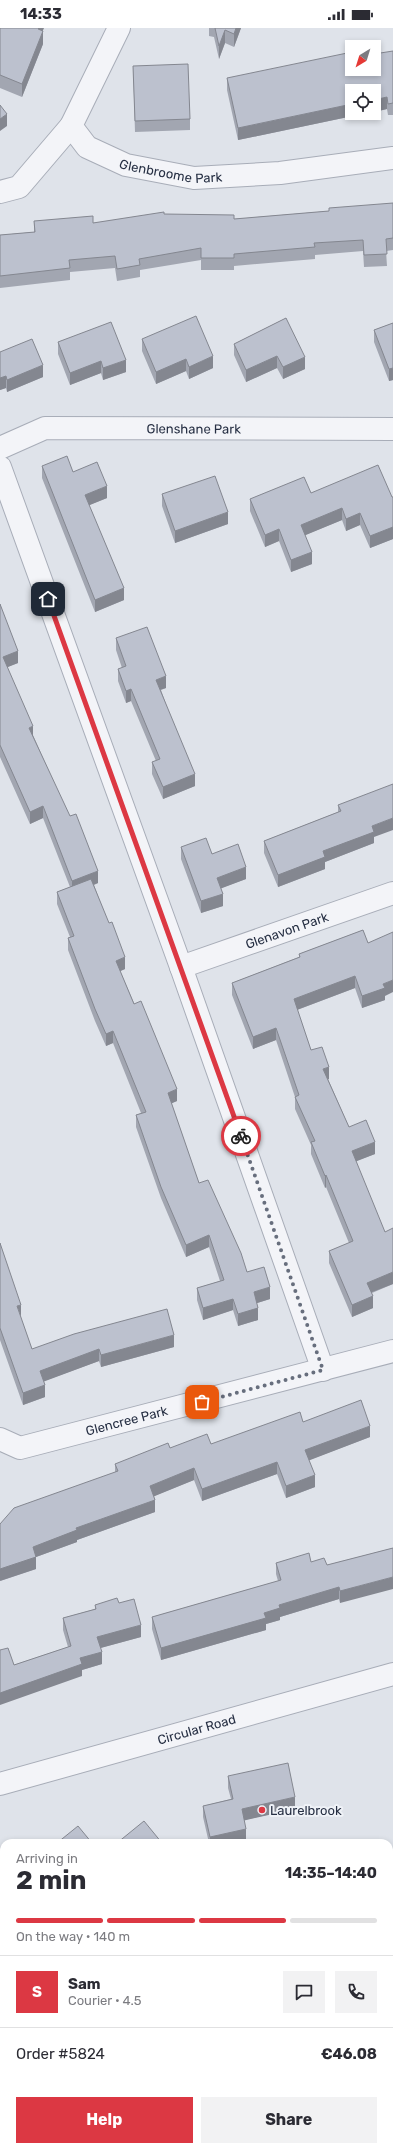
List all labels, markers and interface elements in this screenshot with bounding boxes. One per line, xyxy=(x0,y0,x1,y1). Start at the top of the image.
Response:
text: 14:33 xyxy=(20,5,62,23)
north arrow xyxy=(345,40,381,76)
map controls xyxy=(345,40,381,120)
button: locate xyxy=(345,84,381,120)
street label: Glenbroome Park xyxy=(117,156,223,186)
street label: Glenshane Park xyxy=(147,421,241,437)
pin xyxy=(31,582,65,616)
icon: home xyxy=(37,588,59,610)
street label: Glenavon Park xyxy=(243,909,331,952)
courier xyxy=(221,1116,261,1156)
icon: bike xyxy=(230,1125,252,1147)
pin xyxy=(185,1385,219,1419)
icon: bag xyxy=(191,1391,213,1413)
street label: Glencree Park xyxy=(84,1403,169,1439)
street label: Circular Road xyxy=(156,1711,237,1748)
place label: Laurelbrook xyxy=(270,1803,342,1818)
marker: Laurelbrook xyxy=(257,1805,267,1815)
text: Arriving in xyxy=(16,1851,78,1866)
text: 14:35–14:40 xyxy=(285,1864,377,1882)
text: 2 min xyxy=(16,1865,86,1896)
text: On the way · 140 m xyxy=(16,1929,130,1944)
button: chat xyxy=(283,1971,325,2013)
button: phone xyxy=(335,1971,377,2013)
text: Sam xyxy=(68,1975,101,1993)
text: S xyxy=(32,1983,42,2001)
text: Courier · 4.5 xyxy=(68,1993,142,2008)
text: Order #5824 xyxy=(16,2045,105,2063)
text: €46.08 xyxy=(321,2045,377,2063)
button: Help xyxy=(16,2097,193,2143)
button: Share xyxy=(201,2097,377,2143)

